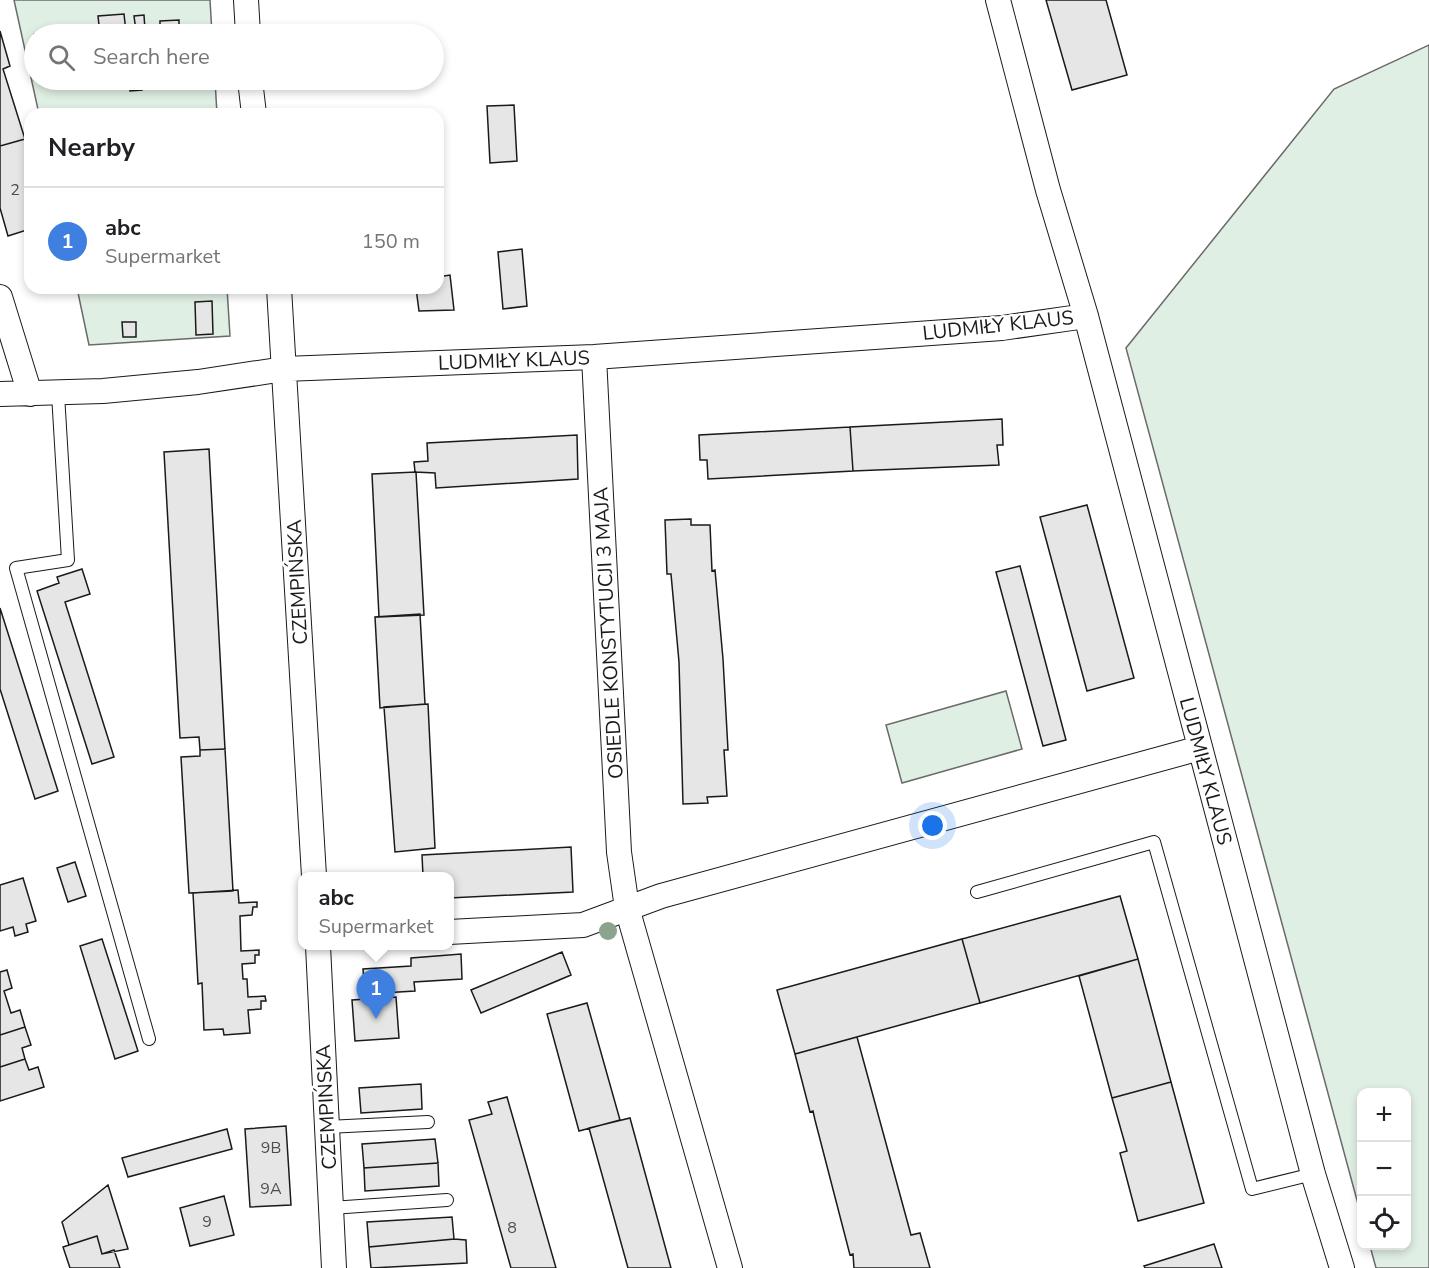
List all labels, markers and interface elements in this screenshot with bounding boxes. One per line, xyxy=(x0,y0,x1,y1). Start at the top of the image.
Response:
search box xyxy=(24,24,444,90)
icon: search xyxy=(45,41,78,74)
text: Search here xyxy=(93,42,210,72)
text: Nearby xyxy=(48,130,135,165)
house number: 2 xyxy=(10,179,20,201)
text: abc xyxy=(105,213,141,243)
text: 1 xyxy=(62,228,74,255)
text: 150 m xyxy=(362,228,420,255)
text: Supermarket xyxy=(105,243,220,270)
street label: LUDMIŁY KLAUS xyxy=(921,304,1075,347)
street label: LUDMIŁY KLAUS xyxy=(438,344,590,377)
street label: OSIEDLE KONSTYTUCJI 3 MAJA xyxy=(587,486,630,780)
street label: CZEMPIŃSKA xyxy=(281,518,314,645)
street label: LUDMIŁY KLAUS xyxy=(1173,694,1238,848)
your location xyxy=(918,811,947,840)
popup xyxy=(298,872,454,950)
text: abc xyxy=(318,883,354,913)
text: Supermarket xyxy=(318,913,434,940)
pin: 1 xyxy=(356,970,395,1019)
street label: CZEMPIŃSKA xyxy=(310,1043,343,1170)
map controls xyxy=(1357,1088,1411,1250)
button: + xyxy=(1357,1088,1411,1142)
house number: 9B xyxy=(261,1137,281,1159)
button: − xyxy=(1357,1142,1411,1196)
house number: 9A xyxy=(260,1178,282,1200)
button: locate xyxy=(1357,1196,1411,1250)
house number: 9 xyxy=(202,1211,212,1233)
house number: 8 xyxy=(507,1217,517,1239)

